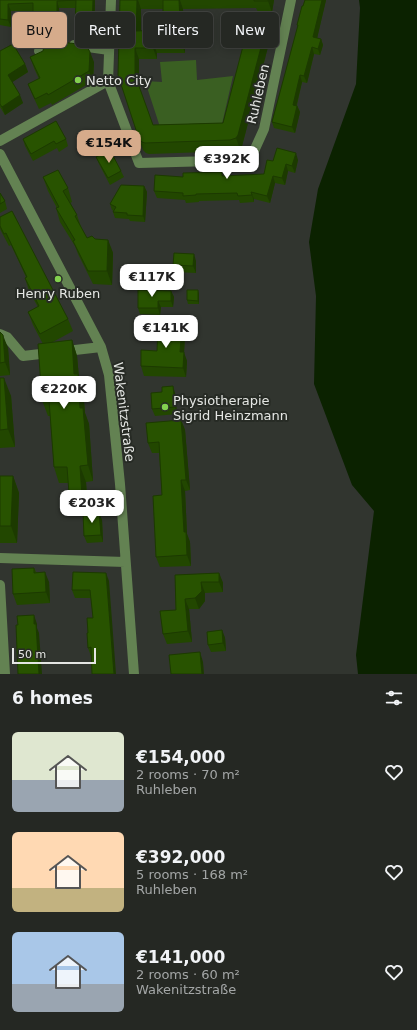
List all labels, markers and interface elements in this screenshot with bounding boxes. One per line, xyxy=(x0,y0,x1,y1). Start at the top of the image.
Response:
chip: Buy xyxy=(12,12,67,48)
chip: Rent xyxy=(75,12,135,48)
chip: Filters xyxy=(143,12,213,48)
chip: New xyxy=(221,12,279,48)
street label: Ruhleben xyxy=(244,63,272,125)
place label: Netto City xyxy=(86,73,152,88)
marker: Netto City xyxy=(73,75,83,85)
pin: €154K xyxy=(81,130,137,164)
text: €154K xyxy=(86,135,132,150)
pin: €392K xyxy=(199,146,255,180)
text: €392K xyxy=(204,151,250,166)
pin: €117K xyxy=(124,264,180,298)
text: €117K xyxy=(129,269,175,284)
marker: Henry Ruben xyxy=(53,274,63,284)
place label: Henry Ruben xyxy=(16,286,100,301)
pin: €141K xyxy=(138,315,194,349)
text: €141K xyxy=(143,320,189,335)
street label: Wakenitzstraße xyxy=(110,361,138,463)
pin: €220K xyxy=(36,376,92,410)
text: €220K xyxy=(41,381,87,396)
place label: Physiotherapie Sigrid Heinzmann xyxy=(173,393,288,423)
marker: Physiotherapie Sigrid Heinzmann xyxy=(160,402,170,412)
pin: €203K xyxy=(64,490,120,524)
text: €203K xyxy=(69,495,115,510)
scale bar xyxy=(12,646,96,665)
text: 50 m xyxy=(18,648,46,661)
icon: filters xyxy=(383,687,405,709)
text: 6 homes xyxy=(12,688,93,708)
text: €154,000 xyxy=(136,747,225,767)
icon: home xyxy=(44,748,92,796)
icon: heart xyxy=(383,761,405,783)
text: 2 rooms · 70 m² xyxy=(136,767,240,782)
text: Ruhleben xyxy=(136,782,197,797)
text: €392,000 xyxy=(136,847,225,867)
icon: home xyxy=(44,848,92,896)
icon: heart xyxy=(383,861,405,883)
text: 5 rooms · 168 m² xyxy=(136,867,248,882)
text: Ruhleben xyxy=(136,882,197,897)
text: €141,000 xyxy=(136,947,225,967)
icon: home xyxy=(44,948,92,996)
icon: heart xyxy=(383,961,405,983)
text: 2 rooms · 60 m² xyxy=(136,967,240,982)
text: Wakenitzstraße xyxy=(136,982,236,997)

